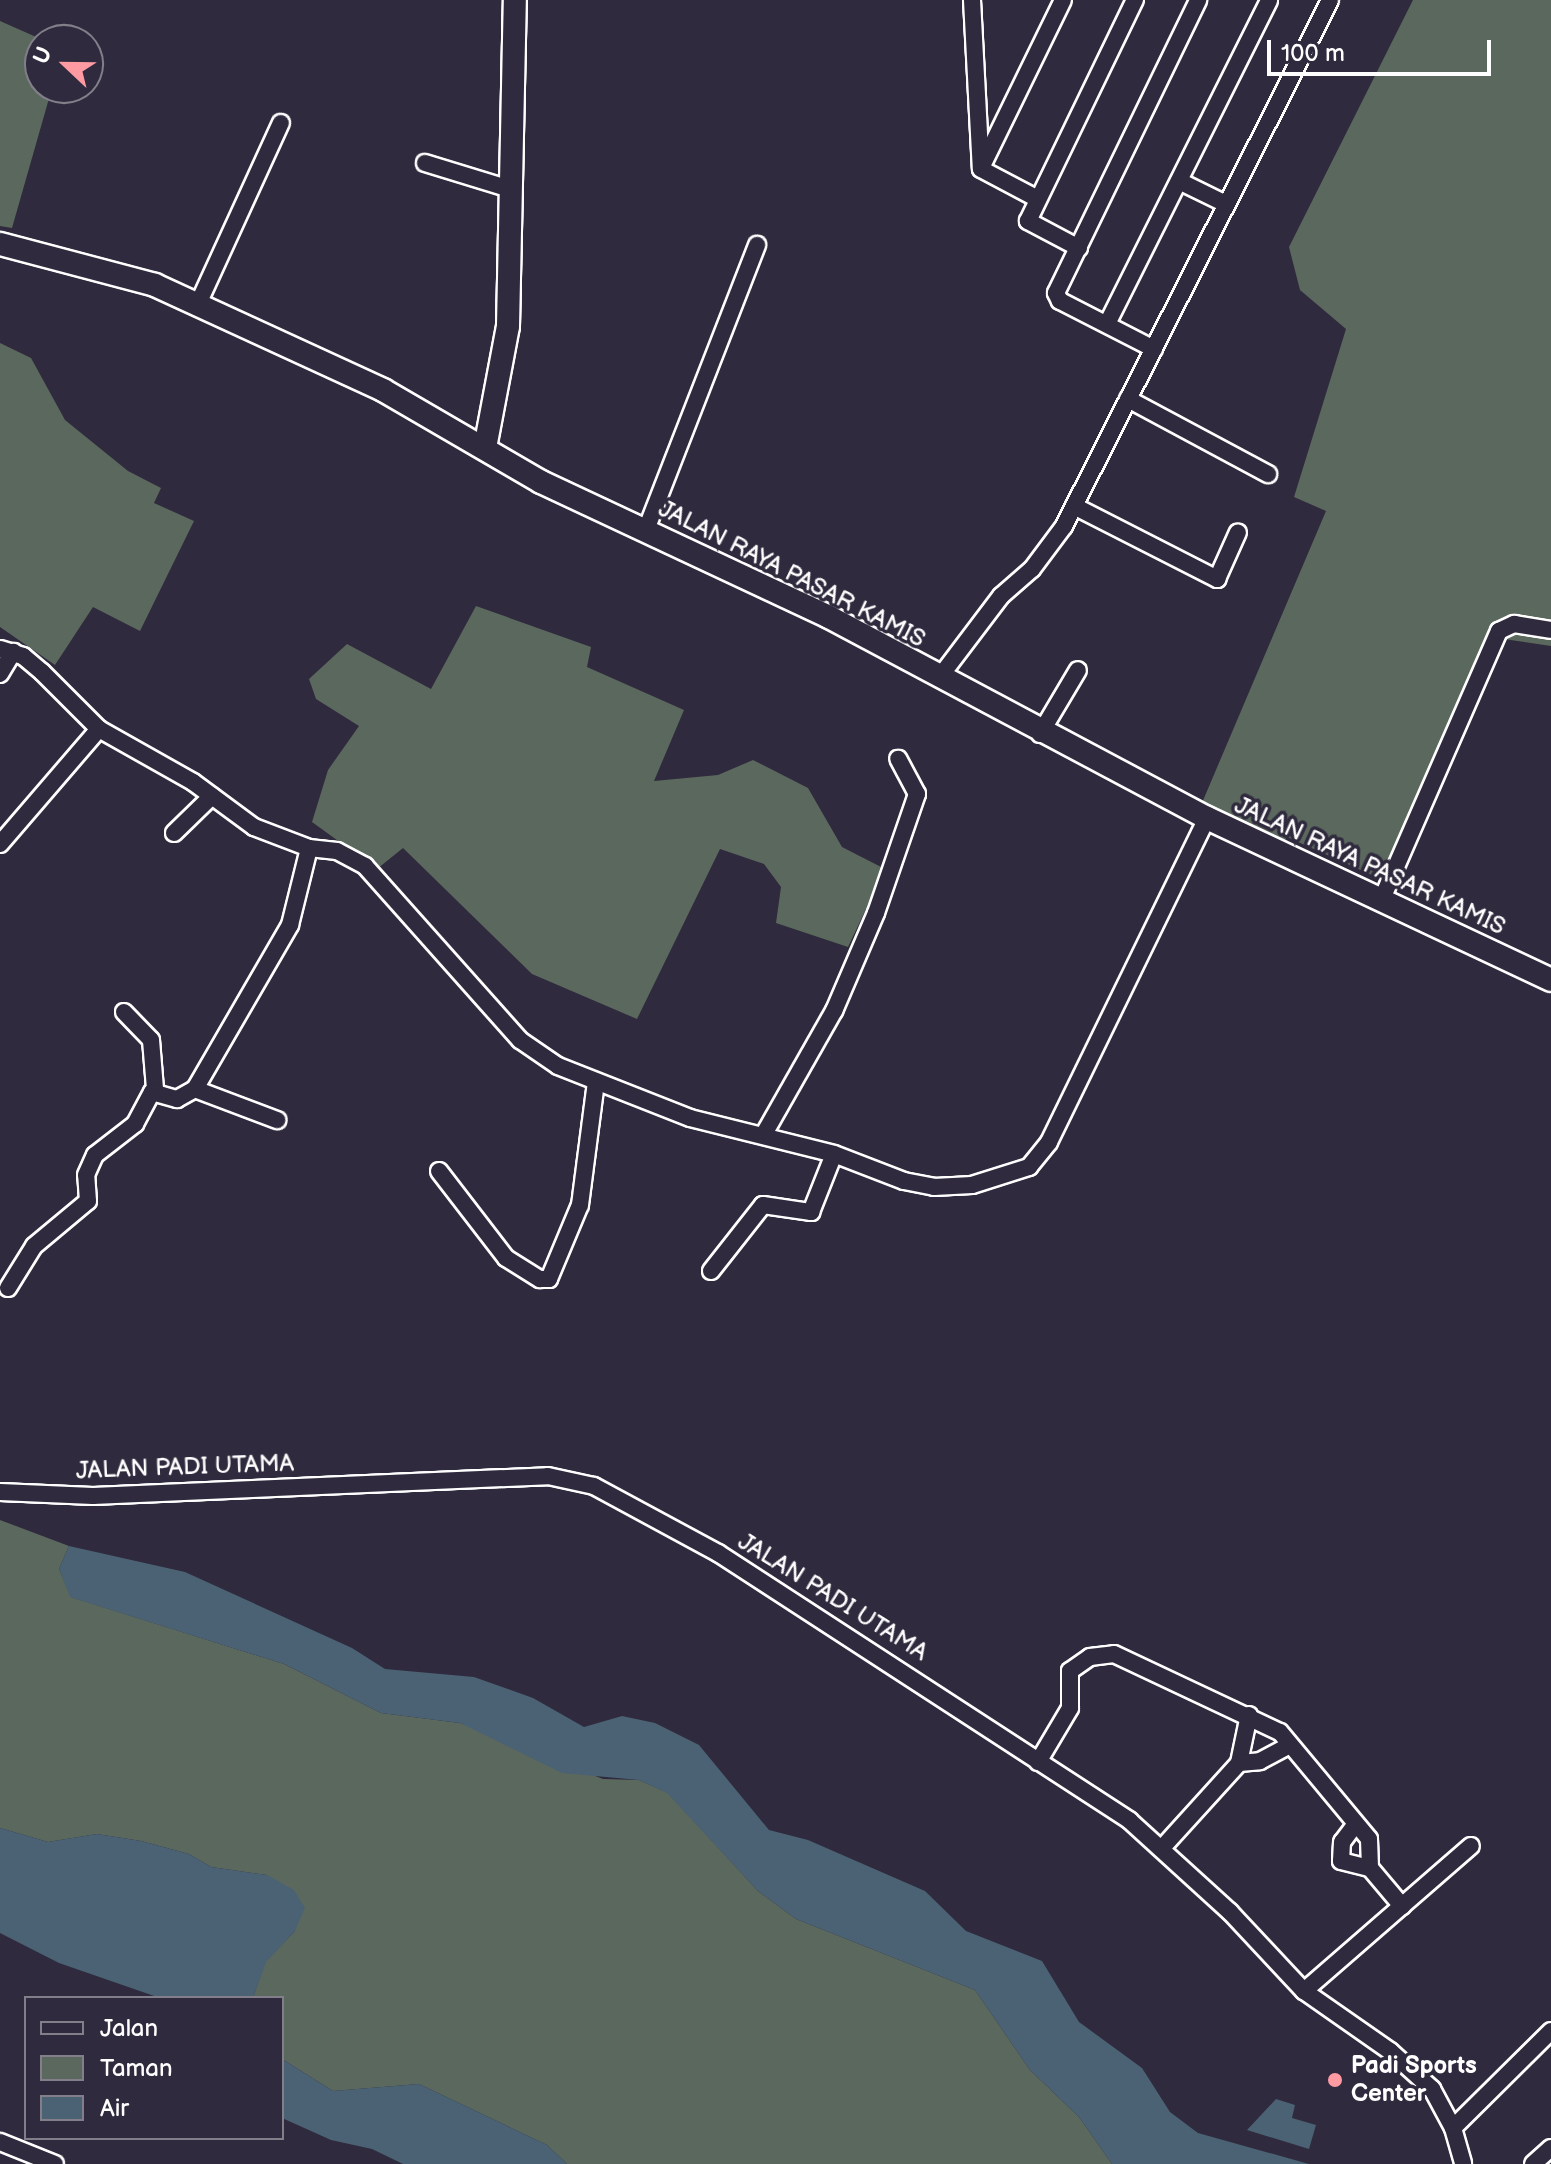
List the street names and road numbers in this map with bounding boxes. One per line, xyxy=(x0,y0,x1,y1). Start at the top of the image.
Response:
street label: JALAN RAYA PASAR KAMIS xyxy=(654,494,930,654)
street label: JALAN RAYA PASAR KAMIS xyxy=(1230,791,1510,941)
street label: JALAN PADI UTAMA xyxy=(75,1449,295,1485)
street label: JALAN PADI UTAMA xyxy=(733,1527,933,1667)

